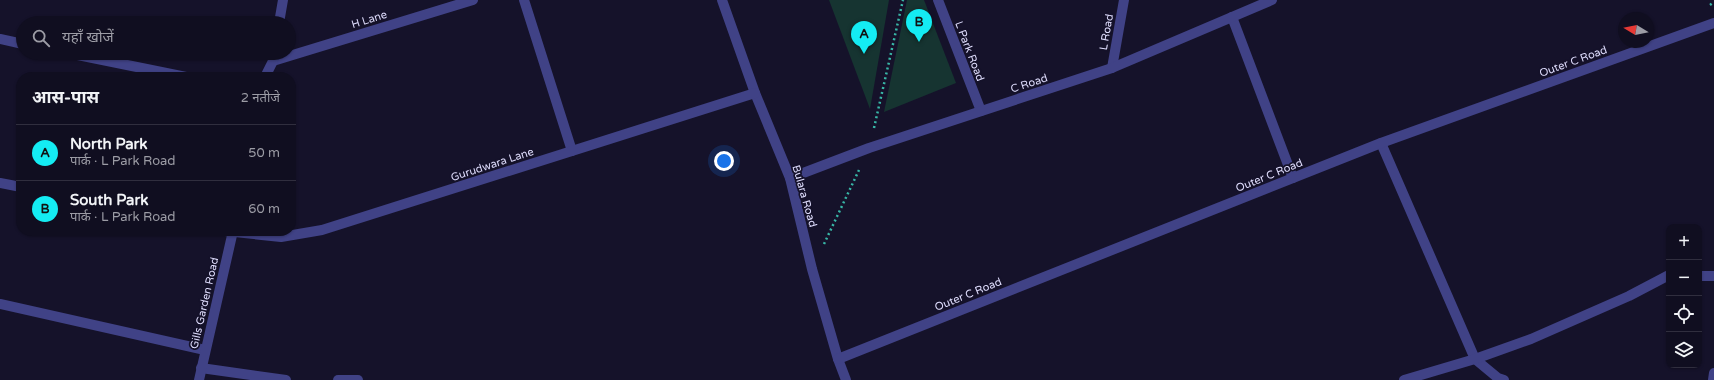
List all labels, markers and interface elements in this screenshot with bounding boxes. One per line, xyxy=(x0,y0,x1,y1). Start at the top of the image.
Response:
street label: H Lane xyxy=(350,8,389,31)
pin: B xyxy=(906,9,932,42)
north arrow xyxy=(1618,12,1654,48)
street label: L Road xyxy=(1097,13,1116,51)
search box xyxy=(16,16,296,60)
street label: L Park Road xyxy=(952,19,987,83)
pin: A xyxy=(851,21,877,54)
icon: search xyxy=(30,27,52,49)
text: यहाँ खोजें xyxy=(62,28,114,46)
street label: Outer C Road xyxy=(1538,43,1609,80)
street label: C Road xyxy=(1009,71,1049,96)
text: आस-पास xyxy=(32,87,99,108)
text: 2 नतीजे xyxy=(241,90,280,106)
text: North Park xyxy=(70,135,148,153)
text: A xyxy=(40,145,50,161)
text: 50 m xyxy=(248,145,280,161)
street label: Gurudwara Lane xyxy=(449,145,535,184)
your location xyxy=(714,151,734,171)
text: पार्क · L Park Road xyxy=(70,153,176,169)
street label: Outer C Road xyxy=(1234,156,1305,195)
street label: Bulara Road xyxy=(789,164,820,229)
text: South Park xyxy=(70,191,148,209)
text: B xyxy=(40,201,50,217)
text: 60 m xyxy=(248,201,280,217)
text: पार्क · L Park Road xyxy=(70,209,176,225)
map controls xyxy=(1666,224,1702,368)
button: + xyxy=(1666,224,1702,260)
street label: Gills Garden Road xyxy=(188,256,221,350)
button: − xyxy=(1666,260,1702,296)
street label: Outer C Road xyxy=(933,275,1004,314)
button: locate xyxy=(1666,296,1702,332)
button: layers xyxy=(1666,332,1702,368)

